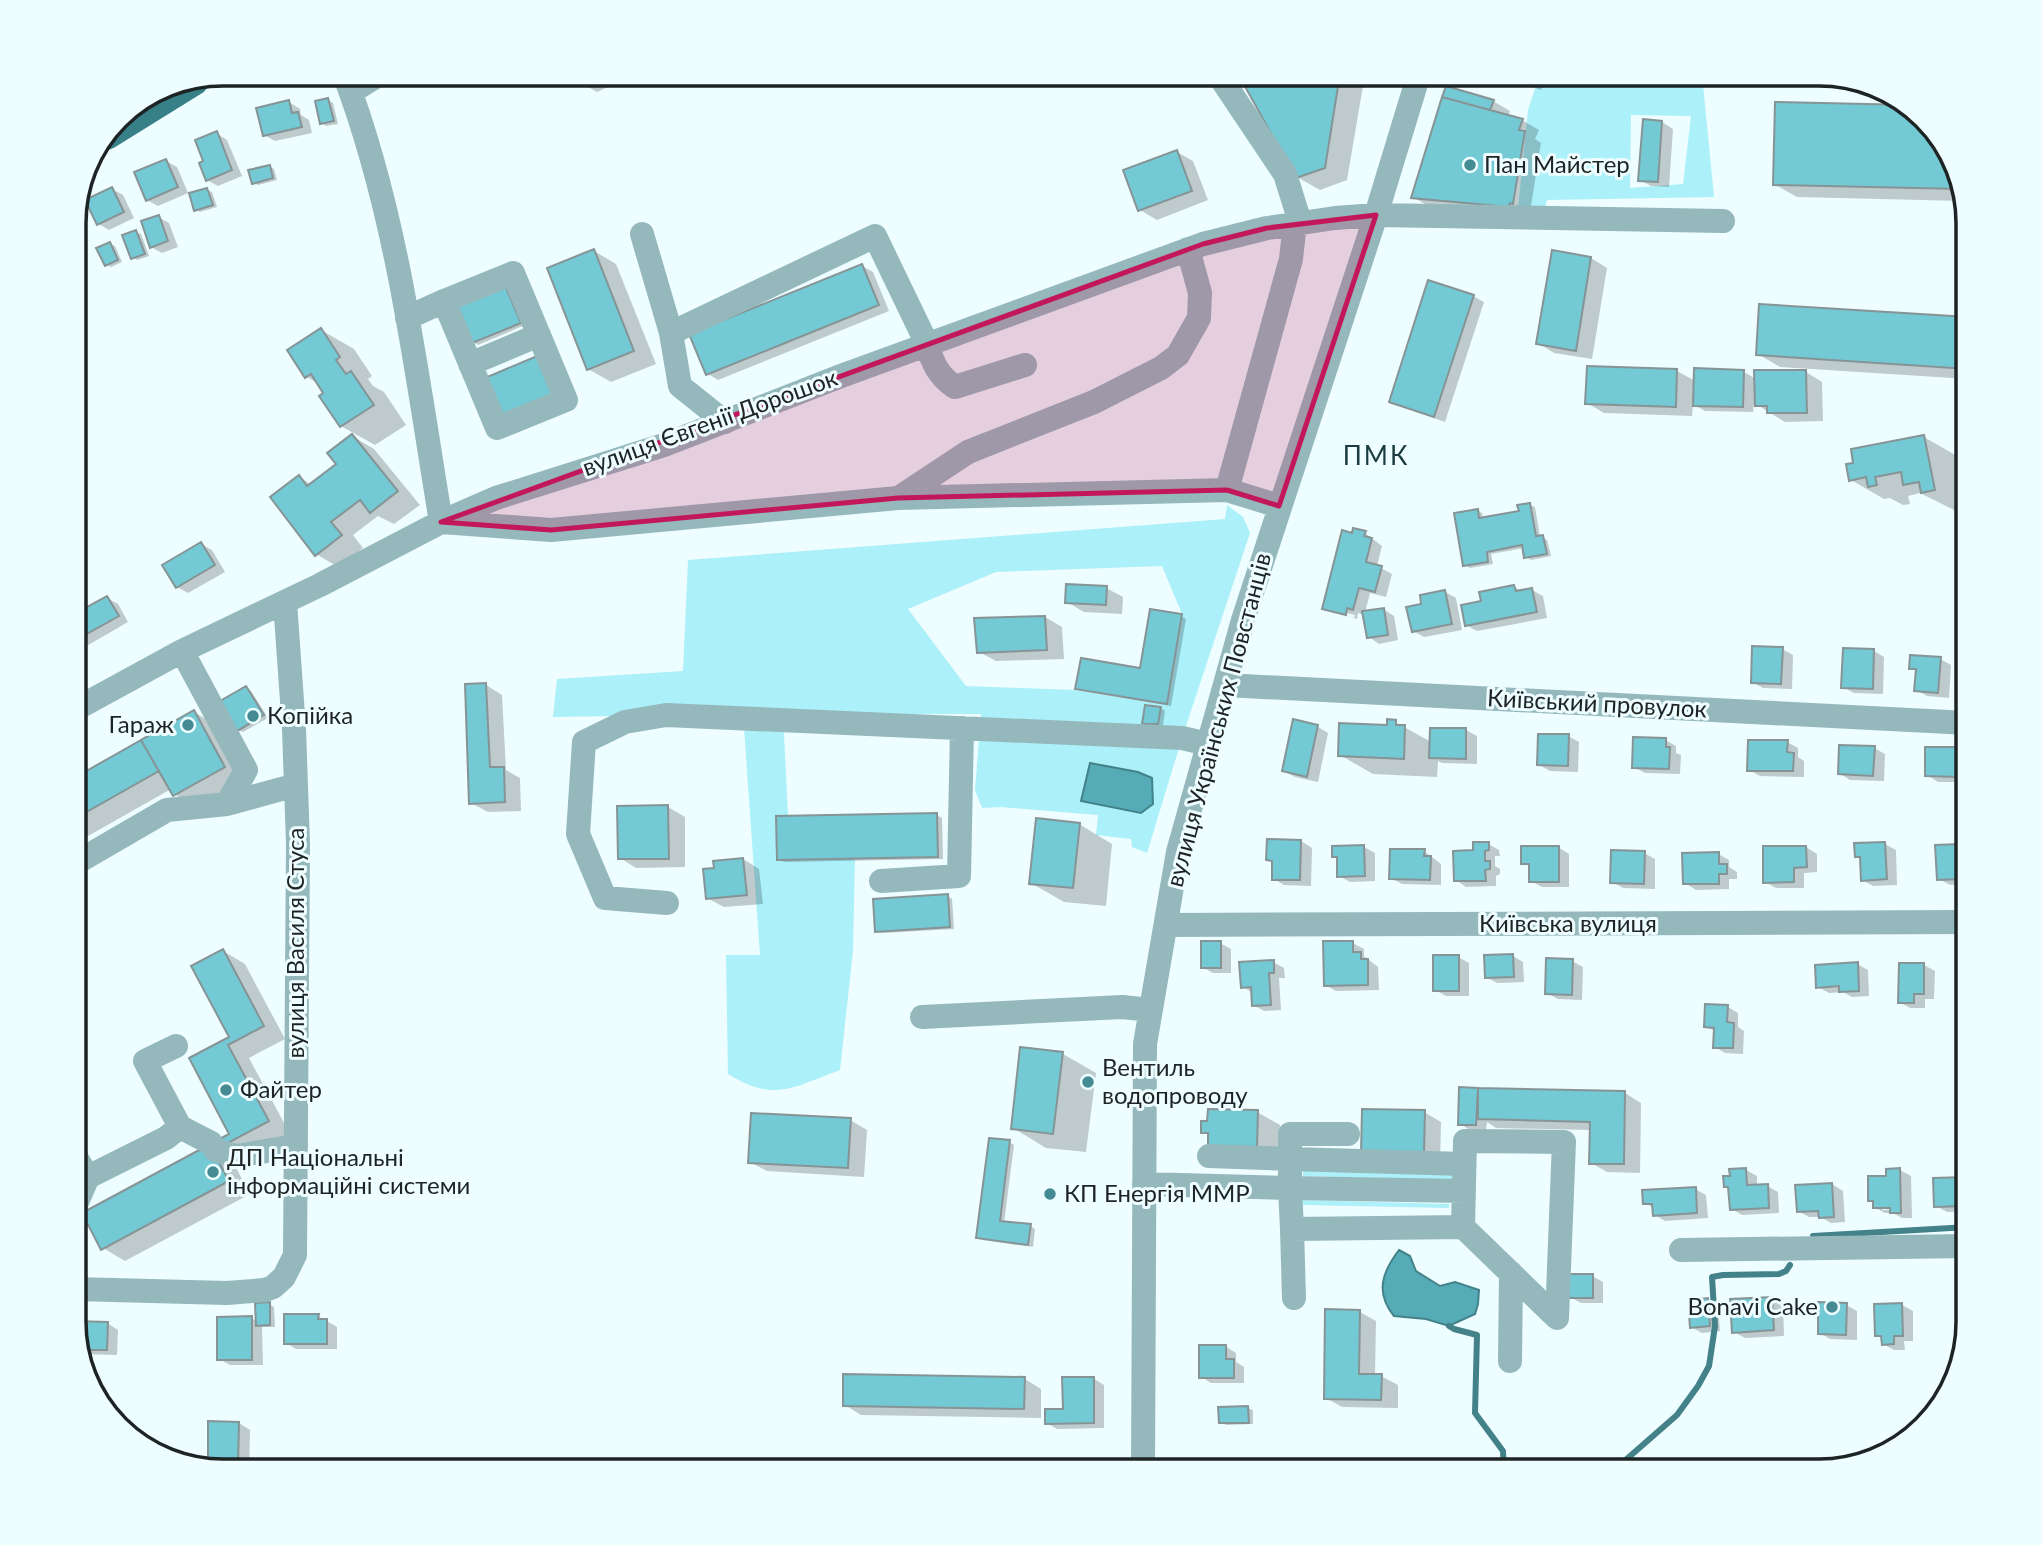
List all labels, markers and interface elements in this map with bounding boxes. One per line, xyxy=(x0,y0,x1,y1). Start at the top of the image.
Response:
place label: Пан Майстер xyxy=(1484,149,1630,178)
marker: Пан Майстер xyxy=(1462,157,1478,173)
street label: вулиця Євгенії Дорошок xyxy=(578,362,841,481)
district label: ПМК xyxy=(1343,439,1409,471)
street label: вулиця Українських Повстанців xyxy=(1159,549,1276,890)
street label: Київський провулок xyxy=(1486,682,1708,723)
place label: Копійка xyxy=(267,700,353,729)
marker: Копійка xyxy=(245,708,261,724)
place label: Гараж xyxy=(108,709,174,738)
marker: Гараж xyxy=(180,717,196,733)
street label: вулиця Василя Стуса xyxy=(280,828,309,1058)
street label: Київська вулиця xyxy=(1479,908,1657,937)
place label: Вентиль водопроводу xyxy=(1102,1052,1248,1109)
place label: Файтер xyxy=(240,1074,322,1103)
marker: Вентиль водопроводу xyxy=(1080,1074,1096,1090)
marker: Файтер xyxy=(218,1082,234,1098)
place label: ДП Національні інформаційні системи xyxy=(227,1142,470,1199)
marker: ДП Національні інформаційні системи xyxy=(205,1164,221,1180)
place label: КП Енергія ММР xyxy=(1064,1178,1250,1207)
marker: КП Енергія ММР xyxy=(1042,1186,1058,1202)
place label: Bonavi Cake xyxy=(1688,1291,1818,1320)
marker: Bonavi Cake xyxy=(1824,1299,1840,1315)

